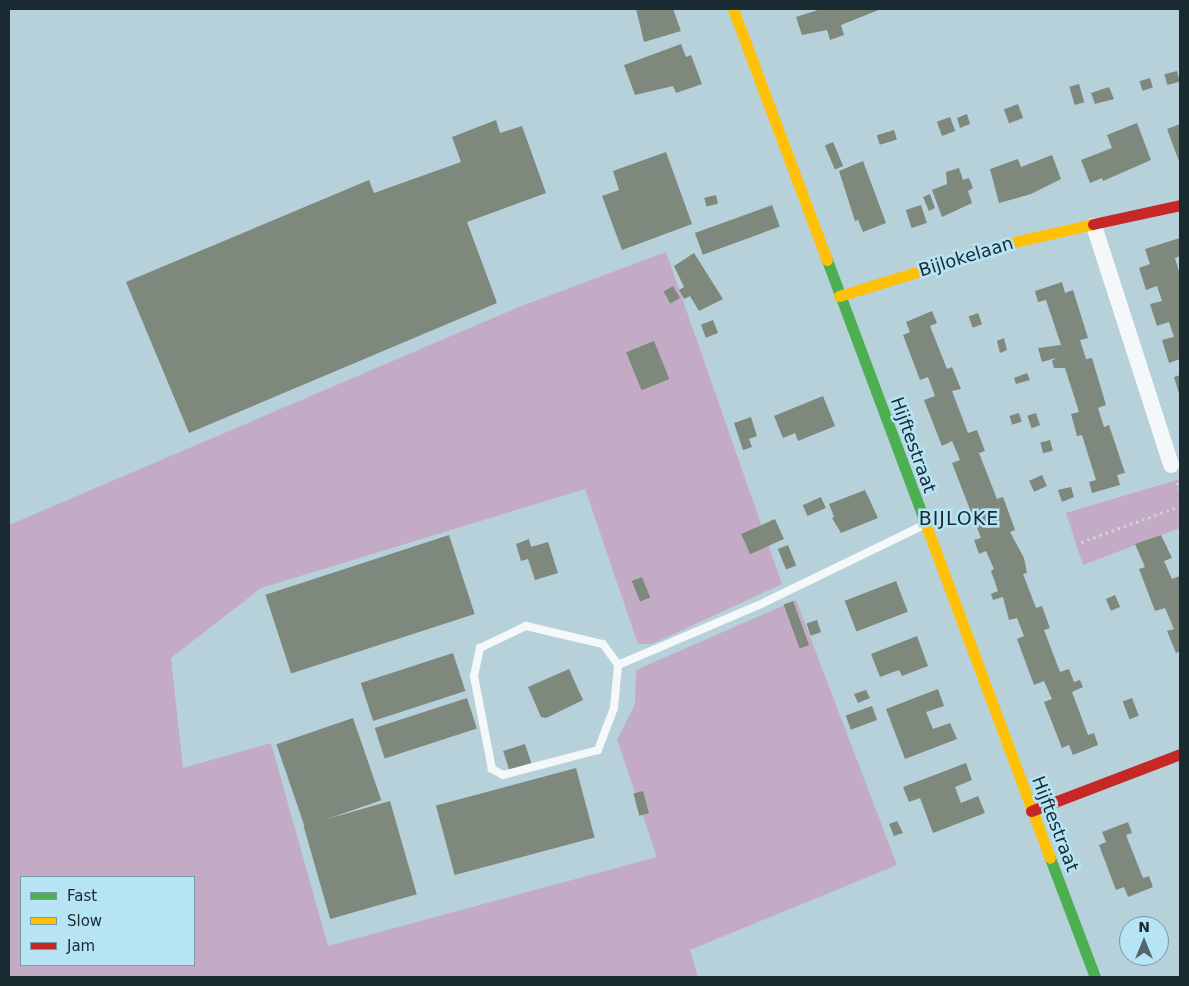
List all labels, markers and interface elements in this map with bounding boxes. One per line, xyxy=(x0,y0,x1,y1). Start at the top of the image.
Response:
street label: Bijlokelaan xyxy=(916,232,1016,282)
street label: Hijftestraat xyxy=(886,394,940,496)
district label: BIJLOKE xyxy=(918,508,1000,530)
street label: Hijftestraat xyxy=(1027,773,1083,875)
legend xyxy=(20,876,195,966)
text: Fast xyxy=(67,887,97,905)
text: Slow xyxy=(67,912,102,930)
north arrow xyxy=(1119,916,1169,966)
text: N xyxy=(1138,919,1150,935)
text: Jam xyxy=(67,937,95,955)

